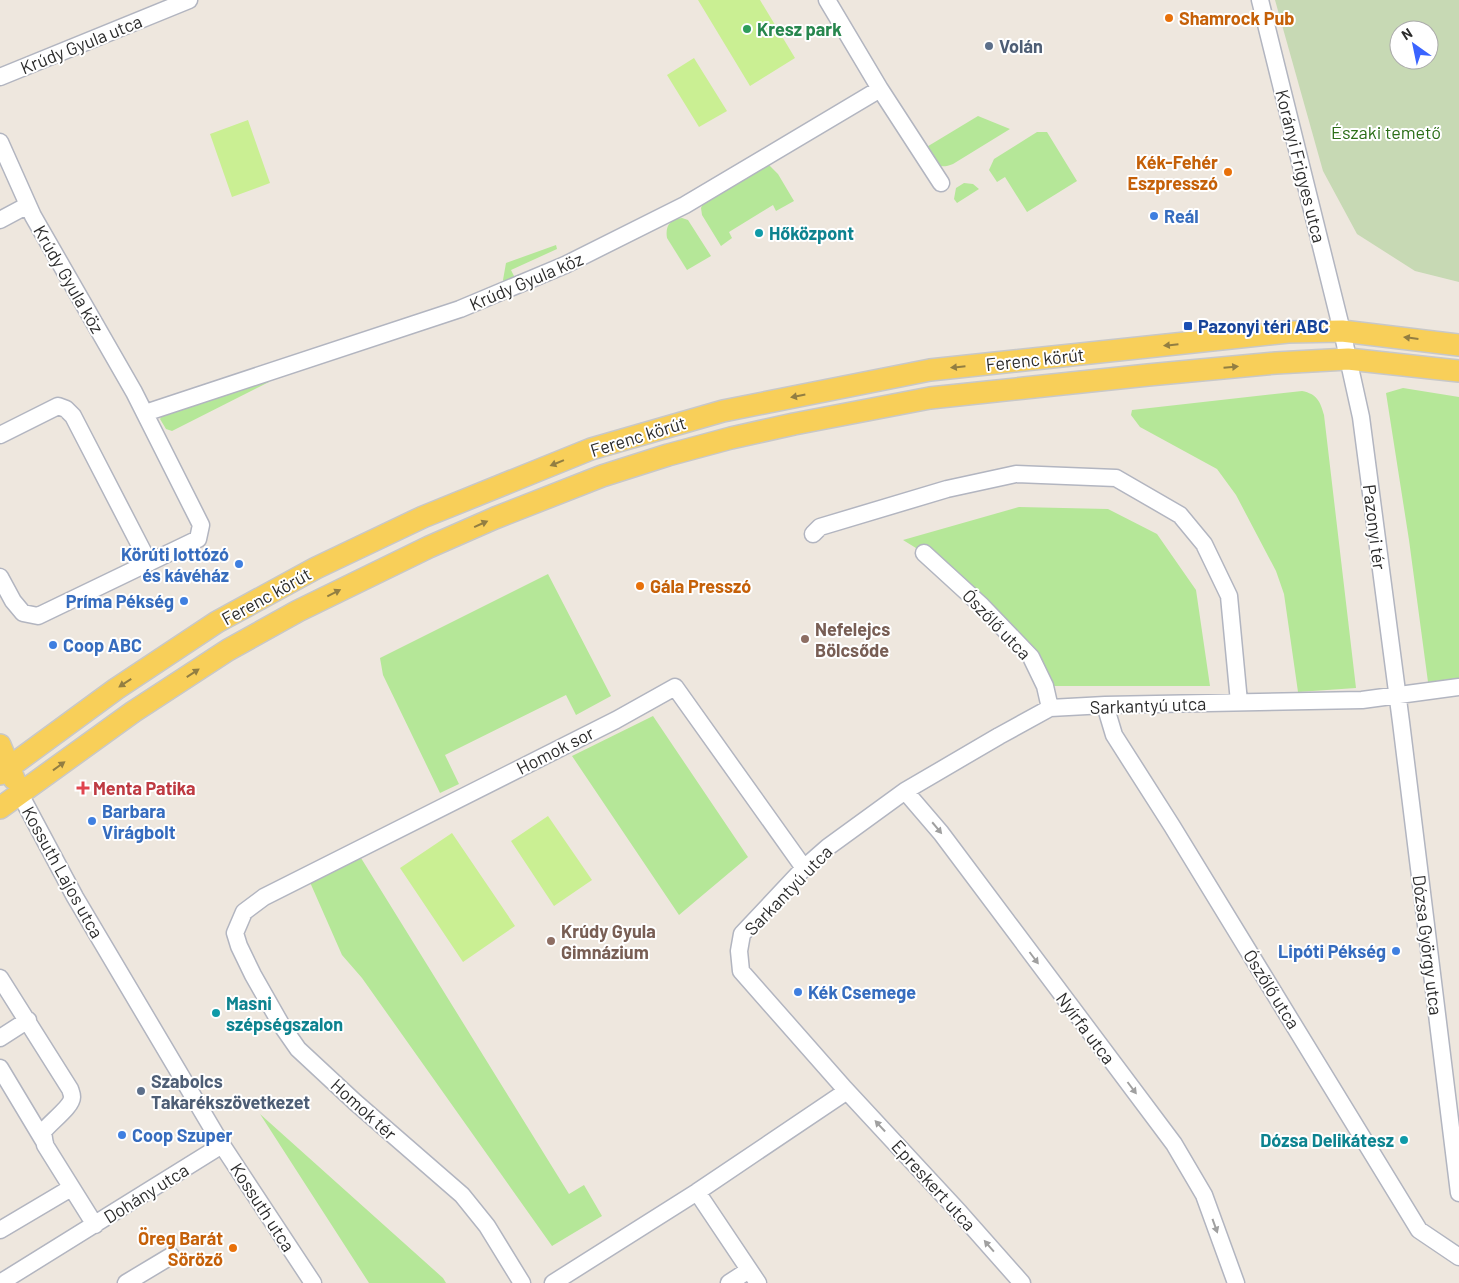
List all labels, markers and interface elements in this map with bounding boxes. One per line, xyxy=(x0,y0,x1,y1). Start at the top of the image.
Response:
place label: Shamrock Pub xyxy=(1179,7,1294,29)
street label: Krúdy Gyula utca xyxy=(17,10,145,78)
marker: Shamrock Pub xyxy=(1163,12,1175,24)
place label: Kresz park xyxy=(757,18,842,40)
north arrow xyxy=(1389,20,1439,70)
marker: Kresz park xyxy=(741,23,753,35)
text: N xyxy=(1398,24,1415,43)
place label: Volán xyxy=(999,35,1043,57)
marker: Volán xyxy=(983,40,995,52)
street label: Korányi Frigyes utca xyxy=(1271,87,1331,245)
park label: Északi temető xyxy=(1331,121,1441,143)
place label: Kék-Fehér Eszpresszó xyxy=(1127,151,1218,194)
marker: Kék-Fehér Eszpresszó xyxy=(1222,166,1234,178)
place label: Reál xyxy=(1164,205,1199,227)
marker: Reál xyxy=(1148,210,1160,222)
street label: Krúdy Gyula köz xyxy=(29,221,109,337)
place label: Hőközpont xyxy=(769,222,854,244)
marker: Hőközpont xyxy=(753,227,765,239)
street label: Krúdy Gyula köz xyxy=(466,247,586,315)
place label: Pazonyi téri ABC xyxy=(1198,315,1329,337)
marker: Pazonyi téri ABC xyxy=(1182,320,1194,332)
one-way arrow xyxy=(1402,334,1418,342)
one-way arrow xyxy=(1163,341,1179,349)
street label: Ferenc körút xyxy=(985,343,1085,375)
one-way arrow xyxy=(949,363,965,371)
one-way arrow xyxy=(1224,363,1240,371)
one-way arrow xyxy=(790,392,805,400)
street label: Ferenc körút xyxy=(588,411,688,461)
one-way arrow xyxy=(550,459,564,467)
street label: Pazonyi tér xyxy=(1359,483,1391,572)
one-way arrow xyxy=(474,519,488,527)
place label: Körúti lottózó és kávéház xyxy=(121,543,229,586)
marker: Körúti lottózó és kávéház xyxy=(233,558,245,570)
street label: Ferenc körút xyxy=(217,562,315,630)
place label: Gála Presszó xyxy=(650,575,751,597)
marker: Gála Presszó xyxy=(634,580,646,592)
street label: Ószőlő utca xyxy=(958,584,1036,664)
one-way arrow xyxy=(327,589,341,597)
place label: Príma Pékség xyxy=(66,590,174,612)
marker: Príma Pékség xyxy=(178,595,190,607)
place label: Nefelejcs Bölcsőde xyxy=(815,618,890,661)
marker: Nefelejcs Bölcsőde xyxy=(799,633,811,645)
place label: Coop ABC xyxy=(63,634,142,656)
marker: Coop ABC xyxy=(47,639,59,651)
one-way arrow xyxy=(186,668,199,678)
one-way arrow xyxy=(118,678,131,688)
street label: Sarkantyú utca xyxy=(1089,692,1207,718)
street label: Homok sor xyxy=(513,721,598,779)
one-way arrow xyxy=(53,761,66,771)
place label: Menta Patika xyxy=(93,777,196,799)
marker: Menta Patika xyxy=(77,782,89,794)
place label: Barbara Virágbolt xyxy=(102,800,176,843)
street label: Kossuth Lajos utca xyxy=(18,802,108,942)
marker: Barbara Virágbolt xyxy=(86,815,98,827)
one-way arrow xyxy=(931,821,942,834)
street label: Sarkantyú utca xyxy=(740,840,836,940)
street label: Dózsa György utca xyxy=(1408,874,1448,1016)
place label: Krúdy Gyula Gimnázium xyxy=(561,920,656,963)
marker: Krúdy Gyula Gimnázium xyxy=(545,935,557,947)
place label: Lipóti Pékség xyxy=(1278,940,1386,962)
street label: Ószőlő utca xyxy=(1239,945,1305,1033)
marker: Lipóti Pékség xyxy=(1390,945,1402,957)
one-way arrow xyxy=(1029,951,1039,965)
place label: Kék Csemege xyxy=(808,981,916,1003)
marker: Kék Csemege xyxy=(792,986,804,998)
street label: Nyírfa utca xyxy=(1052,988,1120,1068)
place label: Masni szépségszalon xyxy=(226,992,343,1035)
marker: Masni szépségszalon xyxy=(210,1007,222,1019)
place label: Szabolcs Takarékszövetkezet xyxy=(151,1070,310,1113)
street label: Homok tér xyxy=(326,1074,402,1145)
one-way arrow xyxy=(1126,1081,1137,1094)
marker: Szabolcs Takarékszövetkezet xyxy=(135,1085,147,1097)
one-way arrow xyxy=(874,1121,886,1133)
place label: Coop Szuper xyxy=(132,1124,233,1146)
marker: Coop Szuper xyxy=(116,1129,128,1141)
place label: Dózsa Delikátesz xyxy=(1260,1129,1394,1151)
marker: Dózsa Delikátesz xyxy=(1398,1134,1410,1146)
street label: Epreskert utca xyxy=(887,1135,981,1235)
street label: Dohány utca xyxy=(100,1158,192,1228)
street label: Kossuth utca xyxy=(226,1158,300,1256)
one-way arrow xyxy=(1211,1219,1219,1234)
place label: Öreg Barát Söröző xyxy=(138,1227,223,1270)
one-way arrow xyxy=(984,1240,995,1253)
marker: Öreg Barát Söröző xyxy=(227,1242,239,1254)

